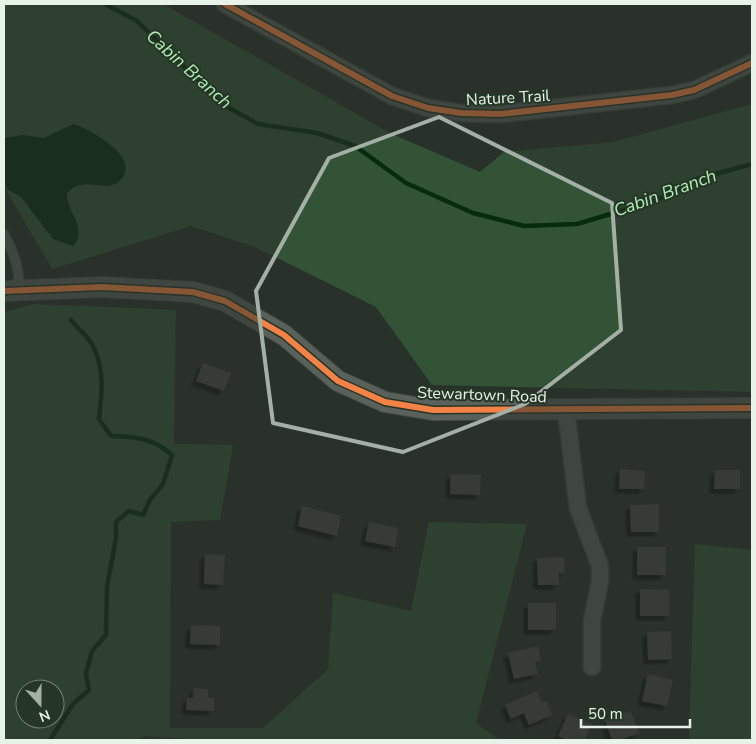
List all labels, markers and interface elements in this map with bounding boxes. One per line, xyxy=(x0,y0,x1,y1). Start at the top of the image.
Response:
water label: Cabin Branch xyxy=(141,24,237,114)
street label: Nature Trail xyxy=(465,85,551,111)
water label: Cabin Branch xyxy=(610,163,720,223)
street label: Stewartown Road xyxy=(417,382,547,408)
north arrow xyxy=(15,679,65,729)
scale bar xyxy=(581,696,690,728)
text: 50 m xyxy=(588,704,623,724)
text: N xyxy=(36,705,53,726)

